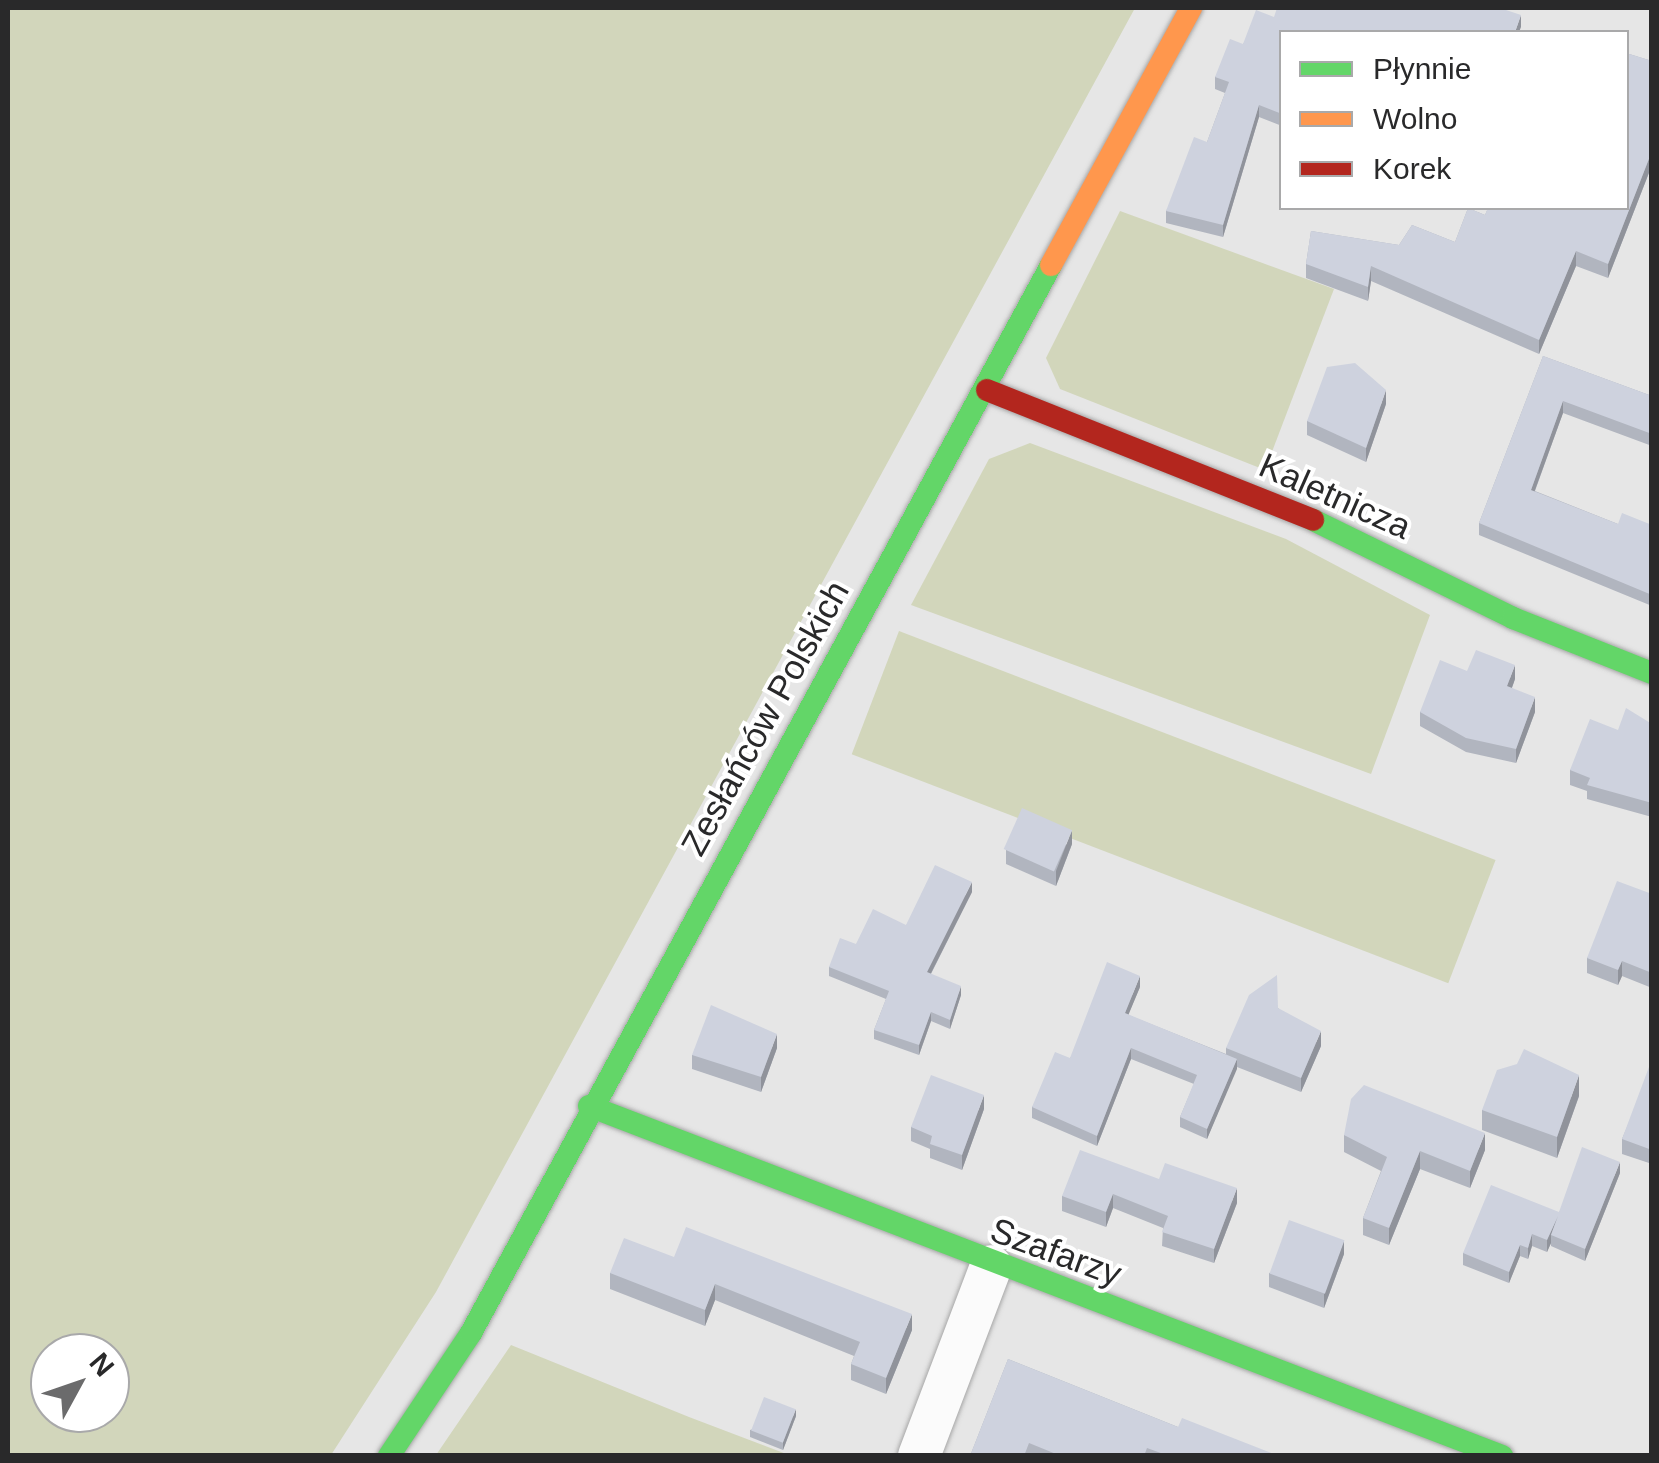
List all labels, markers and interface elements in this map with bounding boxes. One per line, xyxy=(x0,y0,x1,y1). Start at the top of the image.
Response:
legend xyxy=(1279,30,1629,210)
text: Płynnie xyxy=(1373,52,1471,85)
text: Wolno xyxy=(1373,102,1458,135)
text: Korek xyxy=(1373,152,1451,185)
street label: Kaletnicza xyxy=(1253,444,1417,548)
street label: Zesłańców Polskich xyxy=(672,573,858,863)
street label: Szafarzy xyxy=(985,1209,1127,1295)
north arrow xyxy=(30,1333,130,1433)
text: N xyxy=(83,1347,120,1382)

